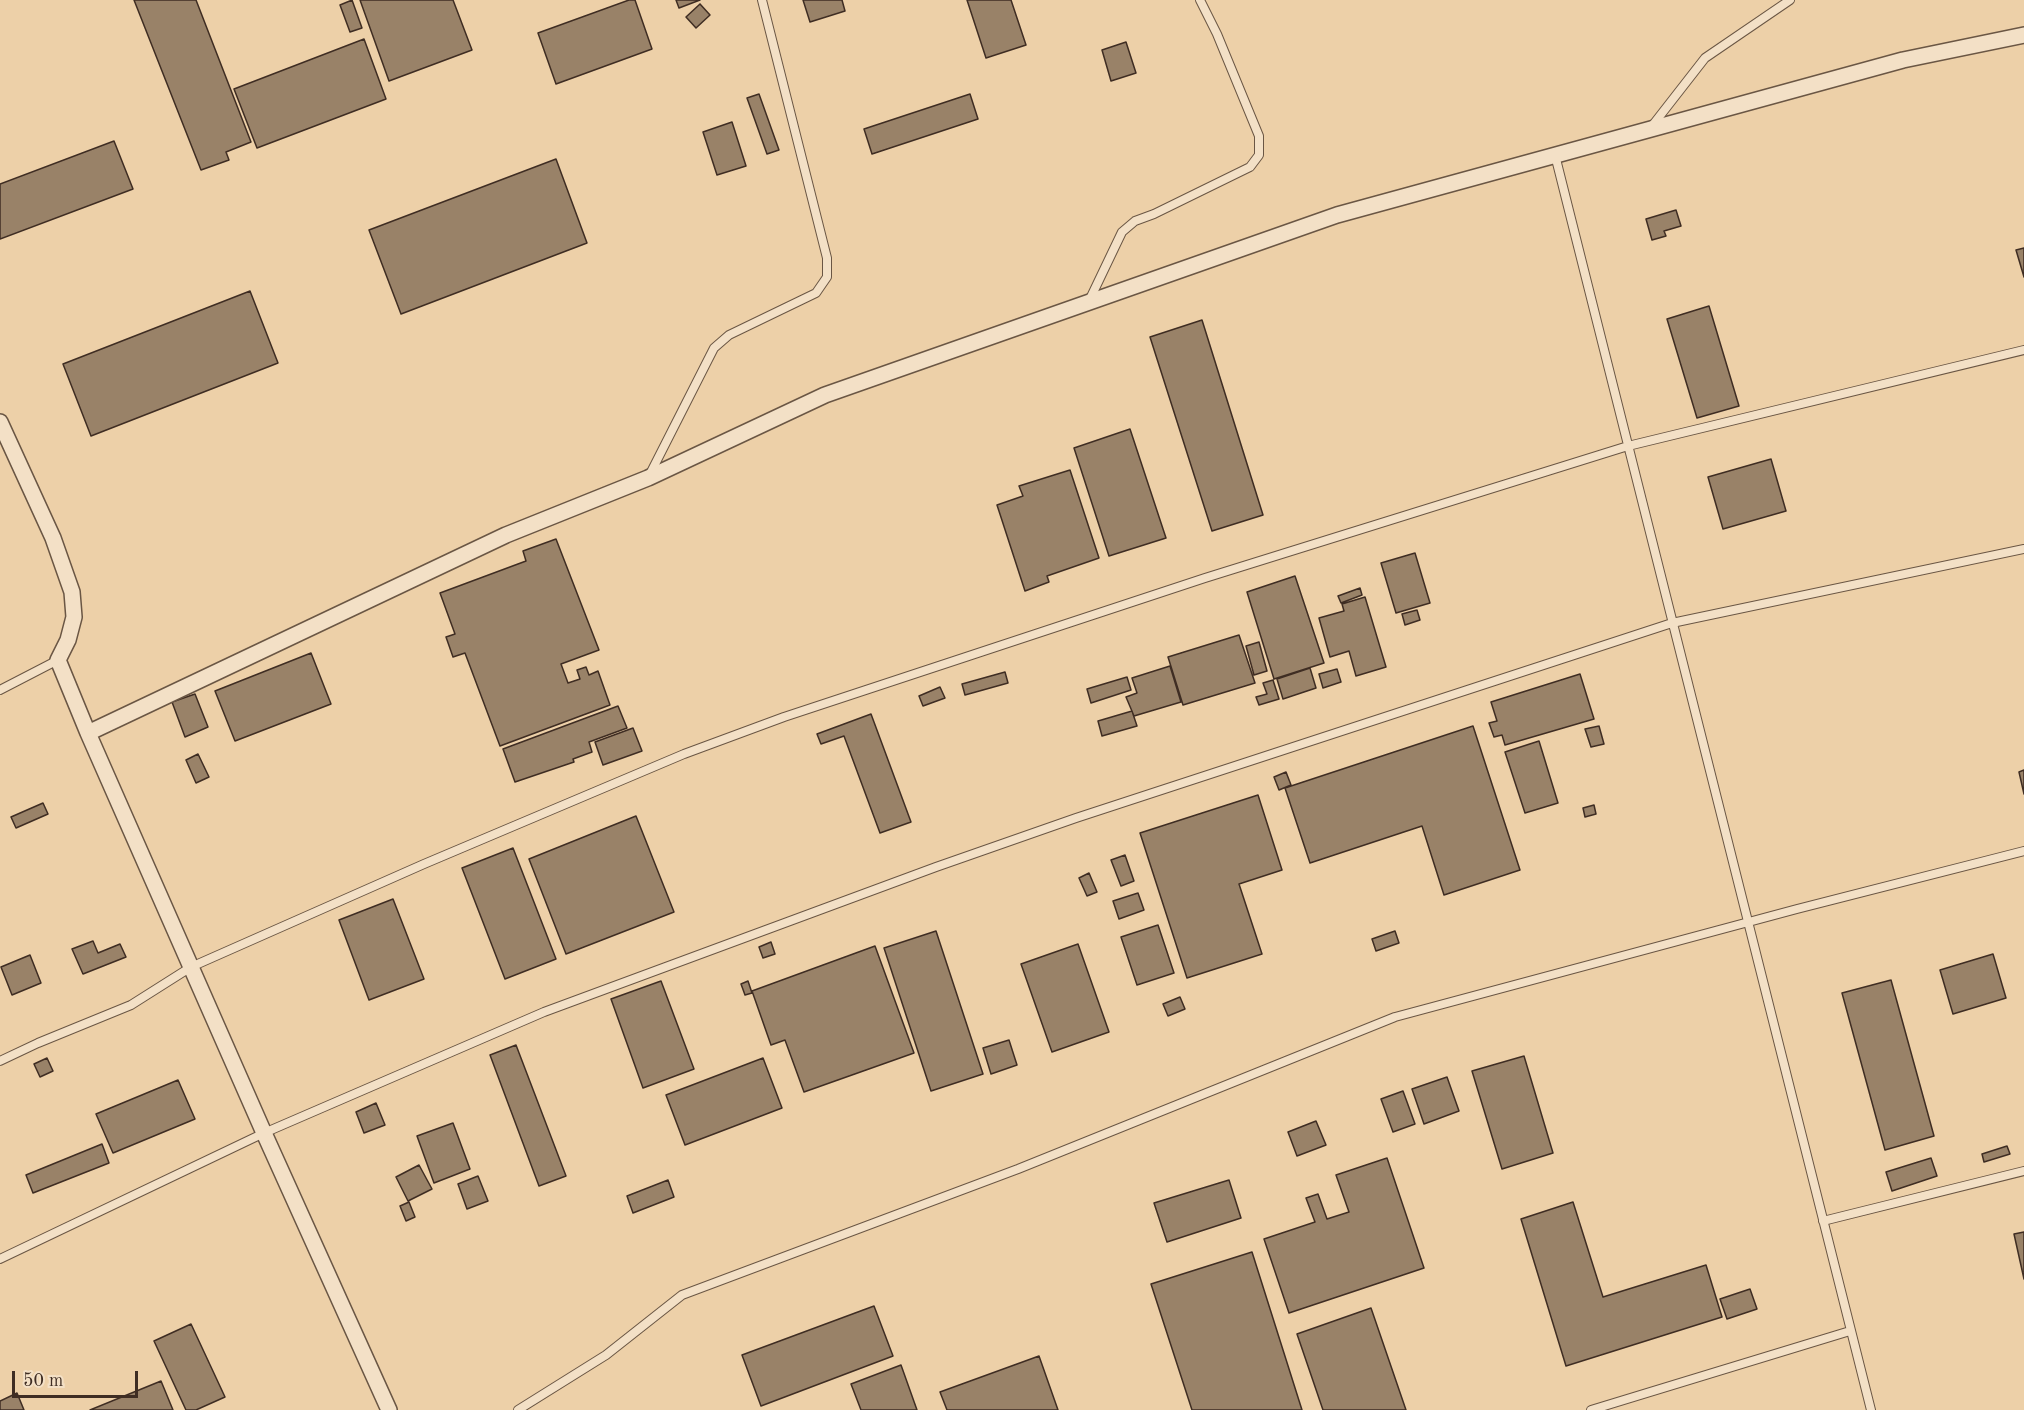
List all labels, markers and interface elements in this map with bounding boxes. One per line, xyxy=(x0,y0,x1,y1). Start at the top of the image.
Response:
scale bar xyxy=(15,1359,141,1397)
text: 50 m xyxy=(23,1372,63,1390)

